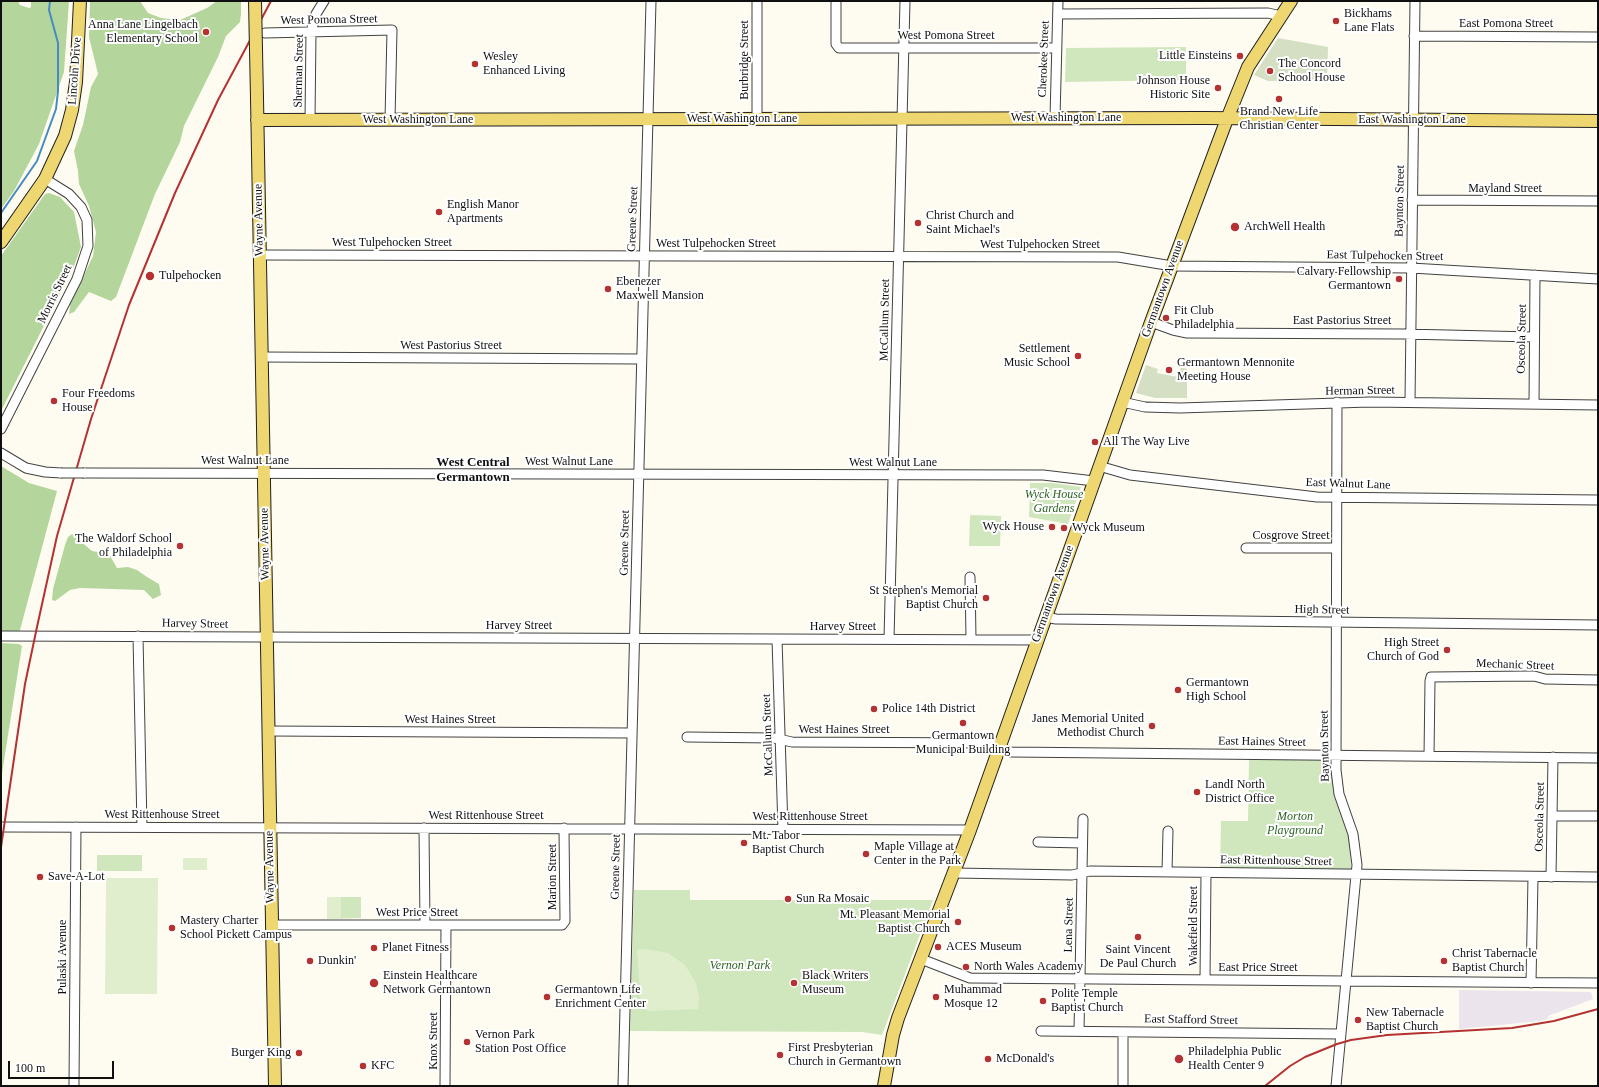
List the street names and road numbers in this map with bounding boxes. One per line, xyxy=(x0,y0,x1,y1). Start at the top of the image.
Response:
street label: West Pomona Street xyxy=(280,12,378,28)
street label: East Pomona Street xyxy=(1459,17,1553,31)
street label: Burbridge Street xyxy=(738,20,752,100)
street label: Cherokee Street xyxy=(1035,20,1053,98)
street label: West Pomona Street xyxy=(897,29,995,43)
street label: Sherman Street xyxy=(291,34,307,108)
street label: Lincoln Drive xyxy=(65,37,85,105)
street label: West Washington Lane xyxy=(1011,111,1121,125)
street label: West Washington Lane xyxy=(687,112,797,126)
street label: West Washington Lane xyxy=(363,113,473,127)
street label: East Washington Lane xyxy=(1358,113,1466,127)
street label: Baynton Street xyxy=(1392,165,1408,237)
street label: Mayland Street xyxy=(1468,182,1542,196)
street label: Wayne Avenue xyxy=(251,184,267,256)
street label: Greene Street xyxy=(625,186,641,252)
street label: West Tulpehocken Street xyxy=(332,236,452,250)
street label: West Tulpehocken Street xyxy=(656,237,776,251)
street label: West Tulpehocken Street xyxy=(980,238,1100,252)
street label: Germantown Avenue xyxy=(1139,239,1187,339)
street label: East Tulpehocken Street xyxy=(1326,248,1444,264)
street label: Morris Street xyxy=(35,262,75,326)
street label: McCallum Street xyxy=(877,279,893,361)
street label: Osceola Street xyxy=(1514,304,1530,374)
street label: East Pastorius Street xyxy=(1293,314,1391,328)
street label: West Pastorius Street xyxy=(400,339,502,353)
street label: Herman Street xyxy=(1325,383,1395,399)
street label: West Walnut Lane xyxy=(201,454,289,468)
street label: West Walnut Lane xyxy=(525,455,613,469)
street label: West Walnut Lane xyxy=(849,456,937,470)
street label: East Walnut Lane xyxy=(1305,475,1391,493)
street label: Wayne Avenue xyxy=(257,508,273,580)
street label: Greene Street xyxy=(617,510,633,576)
street label: Cosgrove Street xyxy=(1253,529,1329,543)
street label: Germantown Avenue xyxy=(1029,544,1077,644)
street label: High Street xyxy=(1294,602,1350,618)
street label: Harvey Street xyxy=(162,616,228,632)
street label: Harvey Street xyxy=(486,619,552,633)
street label: Harvey Street xyxy=(810,620,876,634)
street label: Mechanic Street xyxy=(1476,656,1554,674)
street label: McCallum Street xyxy=(759,694,777,776)
street label: Baynton Street xyxy=(1317,710,1333,782)
street label: West Haines Street xyxy=(404,713,496,727)
street label: West Haines Street xyxy=(798,723,890,737)
street label: East Haines Street xyxy=(1218,734,1306,750)
street label: Osceola Street xyxy=(1532,782,1548,852)
street label: West Rittenhouse Street xyxy=(104,808,220,822)
street label: West Rittenhouse Street xyxy=(428,809,544,823)
street label: West Rittenhouse Street xyxy=(752,810,868,824)
street label: Wayne Avenue xyxy=(262,831,278,903)
street label: Greene Street xyxy=(608,834,624,900)
street label: Marion Street xyxy=(546,844,560,910)
street label: East Rittenhouse Street xyxy=(1220,853,1332,869)
street label: Wakefield Street xyxy=(1187,886,1201,966)
street label: Lena Street xyxy=(1061,897,1077,953)
street label: West Price Street xyxy=(376,906,458,920)
street label: Pulaski Avenue xyxy=(56,920,70,994)
street label: East Price Street xyxy=(1218,961,1298,975)
street label: Knox Street xyxy=(427,1012,441,1070)
street label: East Stafford Street xyxy=(1144,1012,1238,1028)

